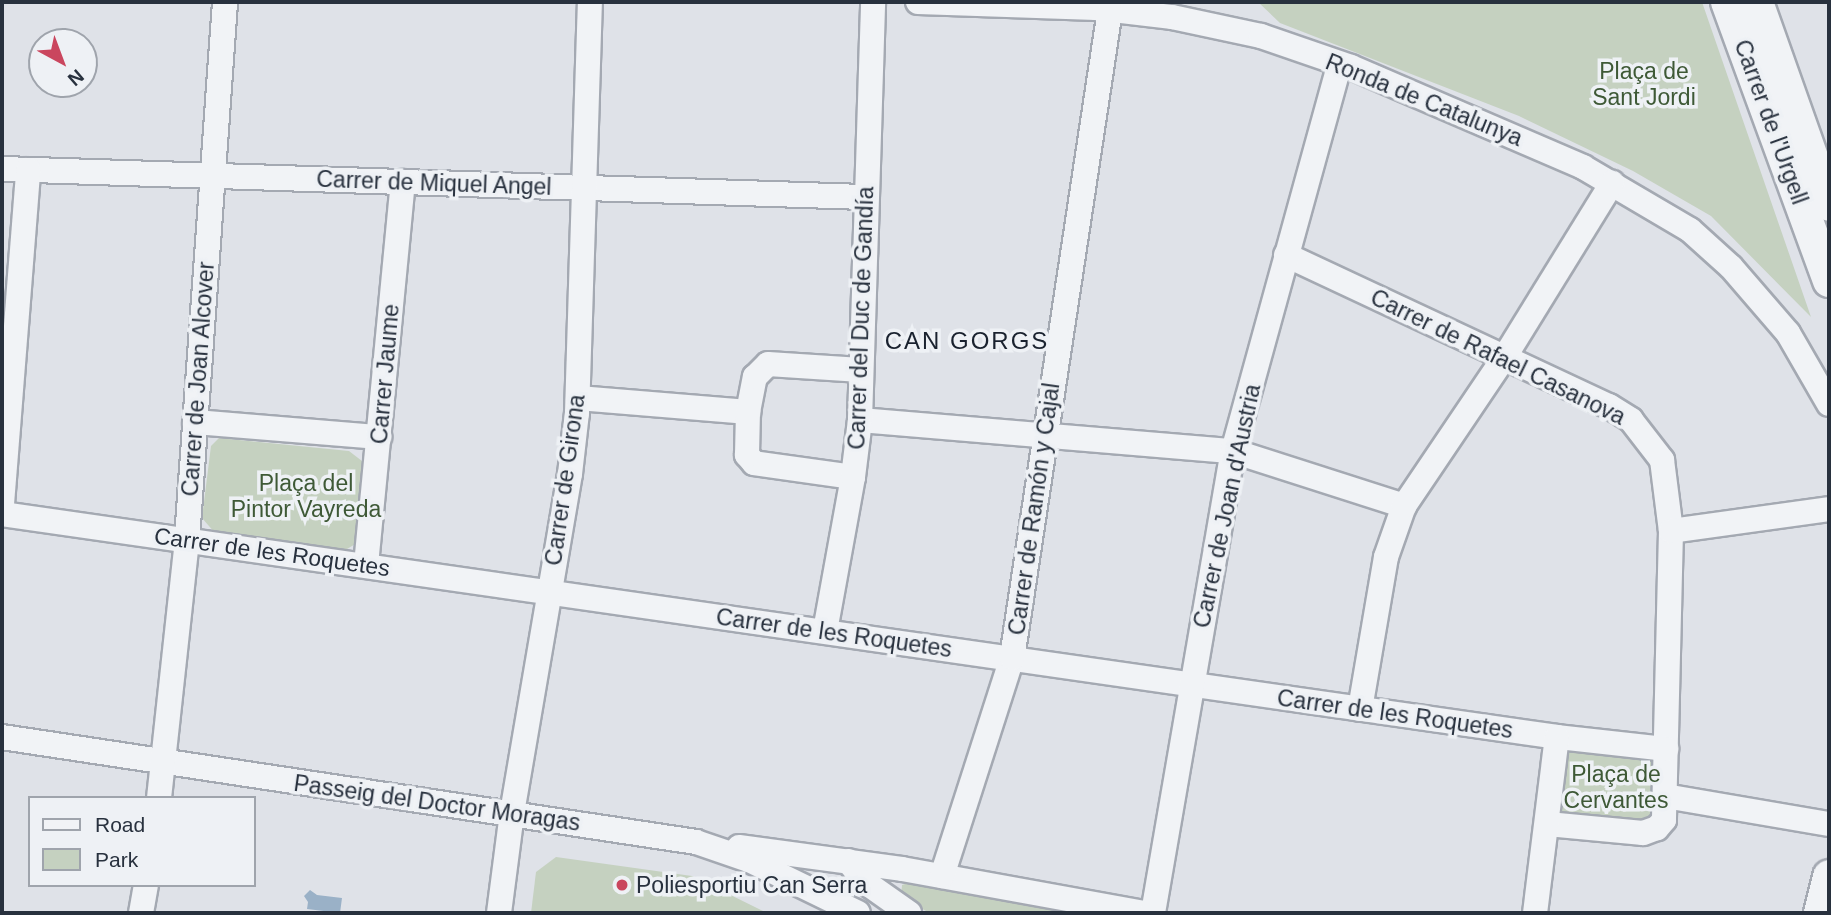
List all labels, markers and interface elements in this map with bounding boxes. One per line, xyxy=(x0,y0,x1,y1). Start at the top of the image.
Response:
north arrow xyxy=(28,28,98,98)
street label: Carrer de l'Urgell xyxy=(1728,36,1814,208)
street label: Ronda de Catalunya xyxy=(1322,48,1526,152)
park label: Plaça de Sant Jordi xyxy=(1592,57,1696,111)
text: N xyxy=(64,65,88,90)
street label: Carrer de Miquel Angel xyxy=(315,165,553,201)
street label: Carrer del Duc de Gandía xyxy=(843,186,879,450)
street label: Carrer de Joan Alcover xyxy=(176,260,220,498)
street label: Carrer de Rafael Casanova xyxy=(1366,283,1630,431)
street label: Carrer Jaume xyxy=(365,303,405,445)
district label: CAN GORGS xyxy=(886,327,1048,355)
street label: Carrer de Ramón y Cajal xyxy=(1003,381,1065,637)
street label: Carrer de Joan d'Austria xyxy=(1188,382,1266,630)
street label: Carrer de Girona xyxy=(539,393,591,567)
park label: Plaça del Pintor Vayreda xyxy=(231,469,381,523)
street label: Carrer de les Roquetes xyxy=(152,522,392,582)
street label: Carrer de les Roquetes xyxy=(714,603,954,663)
street label: Carrer de les Roquetes xyxy=(1275,684,1515,744)
park label: Plaça de Cervantes xyxy=(1564,760,1668,814)
street label: Passeig del Doctor Moragas xyxy=(292,769,582,837)
legend xyxy=(28,796,256,887)
text: Road xyxy=(95,813,145,836)
text: Park xyxy=(95,848,138,871)
place label: Poliesportiu Can Serra xyxy=(636,871,867,899)
marker: Poliesportiu Can Serra xyxy=(614,877,630,893)

